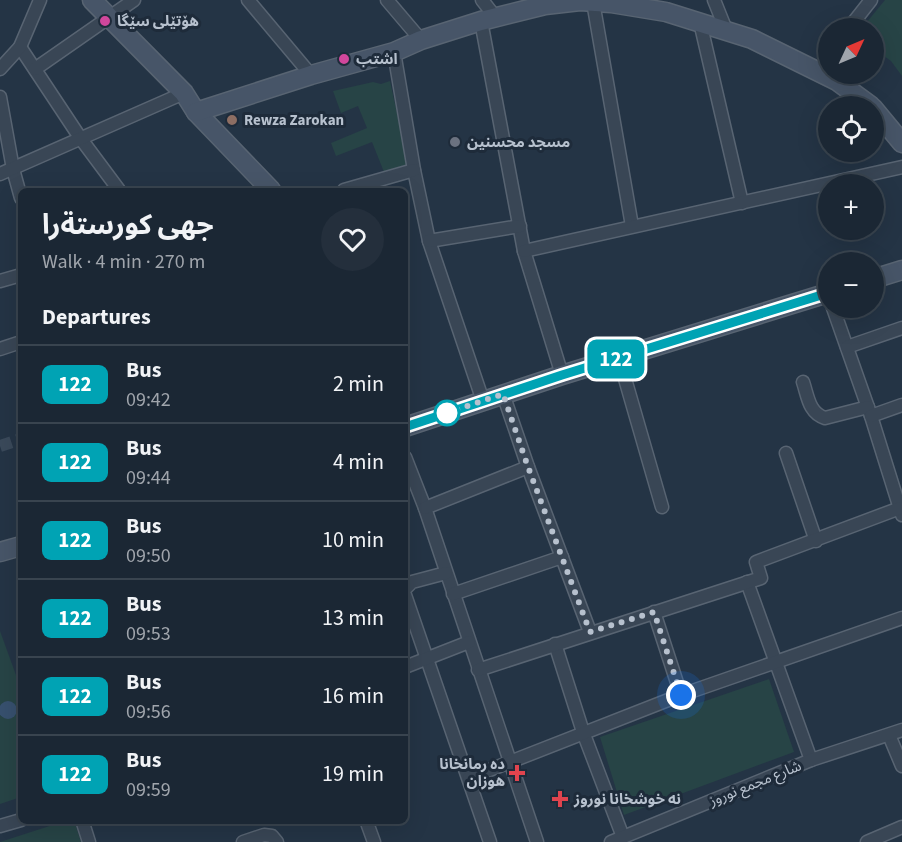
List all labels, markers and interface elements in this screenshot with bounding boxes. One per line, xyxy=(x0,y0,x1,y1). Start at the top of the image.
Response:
place label: هۆتێلی سێگا xyxy=(117,11,199,32)
marker: هۆتێلی سێگا xyxy=(98,14,112,28)
north arrow xyxy=(818,18,884,84)
map controls xyxy=(818,18,884,318)
place label: اشتب xyxy=(356,49,398,70)
marker: اشتب xyxy=(337,52,351,66)
button: locate xyxy=(818,96,884,162)
place label: Rewza Zarokan xyxy=(244,110,344,131)
marker: Rewza Zarokan xyxy=(225,113,239,127)
place label: مسجد محسنين xyxy=(467,132,570,153)
marker: مسجد محسنين xyxy=(448,135,462,149)
button: + xyxy=(818,174,884,240)
text: جهى كورستةرا xyxy=(42,205,214,245)
button: heart xyxy=(321,208,384,271)
text: Walk · 4 min · 270 m xyxy=(42,248,205,276)
button: − xyxy=(818,252,884,318)
text: Departures xyxy=(42,301,151,333)
line badge: 122 xyxy=(582,340,650,378)
text: 122 xyxy=(599,344,633,374)
text: Bus xyxy=(126,354,162,386)
text: 2 min xyxy=(333,368,384,400)
text: 122 xyxy=(58,369,92,399)
text: 09:42 xyxy=(126,386,171,414)
unlabelled marker xyxy=(434,400,460,426)
text: Bus xyxy=(126,432,162,464)
text: 4 min xyxy=(333,446,384,478)
text: 122 xyxy=(58,447,92,477)
text: 09:44 xyxy=(126,464,171,492)
text: Bus xyxy=(126,510,162,542)
text: 10 min xyxy=(322,524,384,556)
text: 122 xyxy=(58,525,92,555)
text: 09:50 xyxy=(126,542,171,570)
text: Bus xyxy=(126,588,162,620)
text: 13 min xyxy=(322,602,384,634)
text: 122 xyxy=(58,603,92,633)
text: 09:53 xyxy=(126,620,171,648)
text: Bus xyxy=(126,666,162,698)
text: 16 min xyxy=(322,680,384,712)
your location xyxy=(666,680,696,710)
text: 122 xyxy=(58,681,92,711)
text: 09:56 xyxy=(126,698,171,726)
text: Bus xyxy=(126,744,162,776)
place label: ده رمانخانا هوزان xyxy=(439,754,505,792)
street label: شارع مجمع نوروز xyxy=(705,755,805,813)
text: 19 min xyxy=(322,758,384,790)
text: 122 xyxy=(58,759,92,789)
marker: ده رمانخانا هوزان xyxy=(510,766,524,780)
text: 09:59 xyxy=(126,776,171,804)
place label: نه خوشخانا نوروز xyxy=(573,789,681,810)
marker: نه خوشخانا نوروز xyxy=(551,790,569,808)

